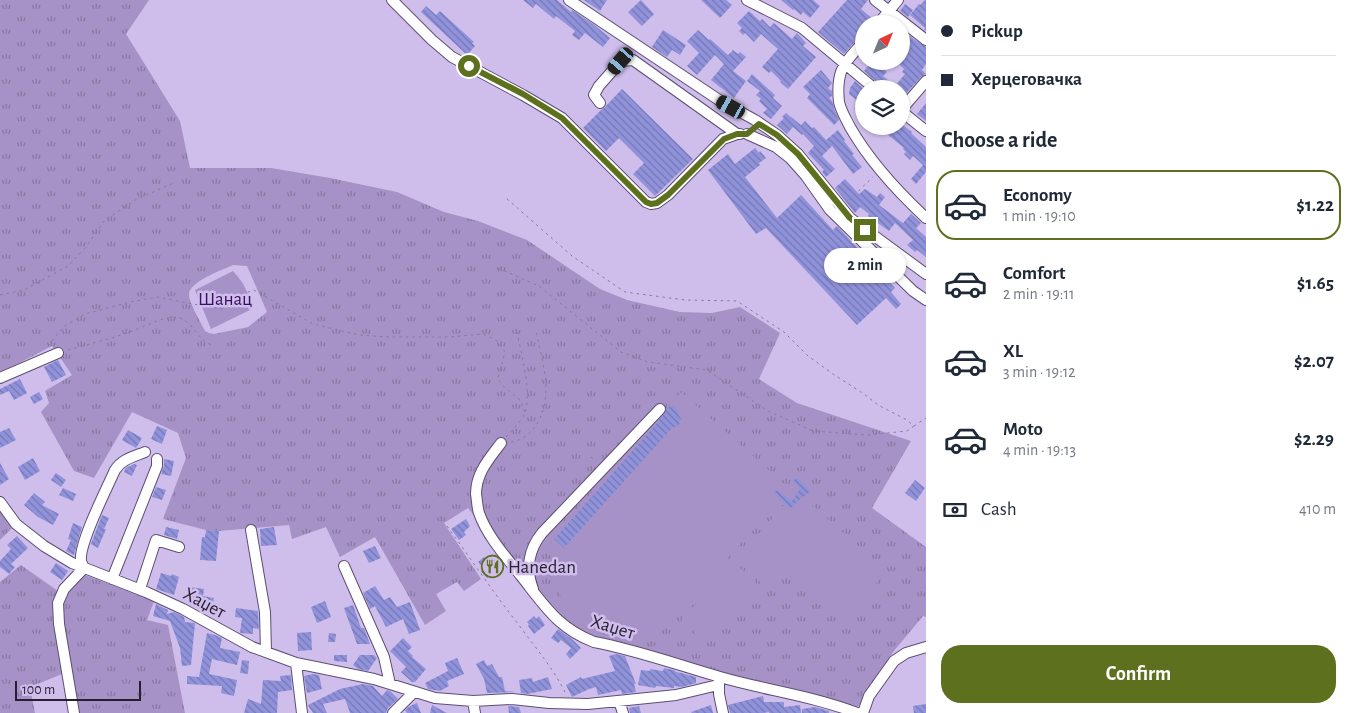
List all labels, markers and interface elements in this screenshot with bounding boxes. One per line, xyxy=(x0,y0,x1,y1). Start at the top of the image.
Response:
north arrow xyxy=(855,15,910,70)
map controls xyxy=(855,15,910,135)
text: Pickup xyxy=(971,22,1023,41)
car xyxy=(605,45,636,77)
route start xyxy=(458,55,480,77)
text: Херцеговачка xyxy=(971,70,1082,89)
button: layers xyxy=(855,80,910,135)
car xyxy=(714,93,747,121)
text: Choose a ride xyxy=(941,129,1057,151)
icon: car xyxy=(943,183,988,228)
text: Economy xyxy=(1003,186,1072,205)
text: $1.22 xyxy=(1296,196,1334,215)
text: 1 min · 19:10 xyxy=(1003,208,1076,224)
route end xyxy=(854,219,876,241)
callout: 2 min xyxy=(824,248,906,282)
text: 2 min xyxy=(847,257,883,273)
icon: car xyxy=(943,261,988,306)
text: Comfort xyxy=(1003,264,1065,283)
text: $1.65 xyxy=(1297,274,1334,293)
text: 2 min · 19:11 xyxy=(1003,286,1075,302)
park label: Шанац xyxy=(198,290,252,309)
icon: car xyxy=(943,339,988,384)
text: XL xyxy=(1003,342,1023,361)
text: $2.07 xyxy=(1294,352,1334,371)
text: 3 min · 19:12 xyxy=(1003,364,1076,380)
icon: car xyxy=(943,417,988,462)
text: Moto xyxy=(1003,420,1043,439)
text: $2.29 xyxy=(1294,430,1334,449)
text: 4 min · 19:13 xyxy=(1003,442,1076,458)
icon: cash xyxy=(941,496,969,524)
text: Cash xyxy=(981,500,1017,519)
text: 410 m xyxy=(1299,501,1336,517)
restaurant icon: Hanedan xyxy=(480,554,504,578)
place label: Hanedan xyxy=(508,558,576,577)
street label: Хаџет xyxy=(180,584,229,622)
street label: Хаџет xyxy=(588,612,637,643)
button: Confirm xyxy=(941,645,1336,703)
scale bar xyxy=(15,678,141,701)
text: 100 m xyxy=(22,683,55,697)

